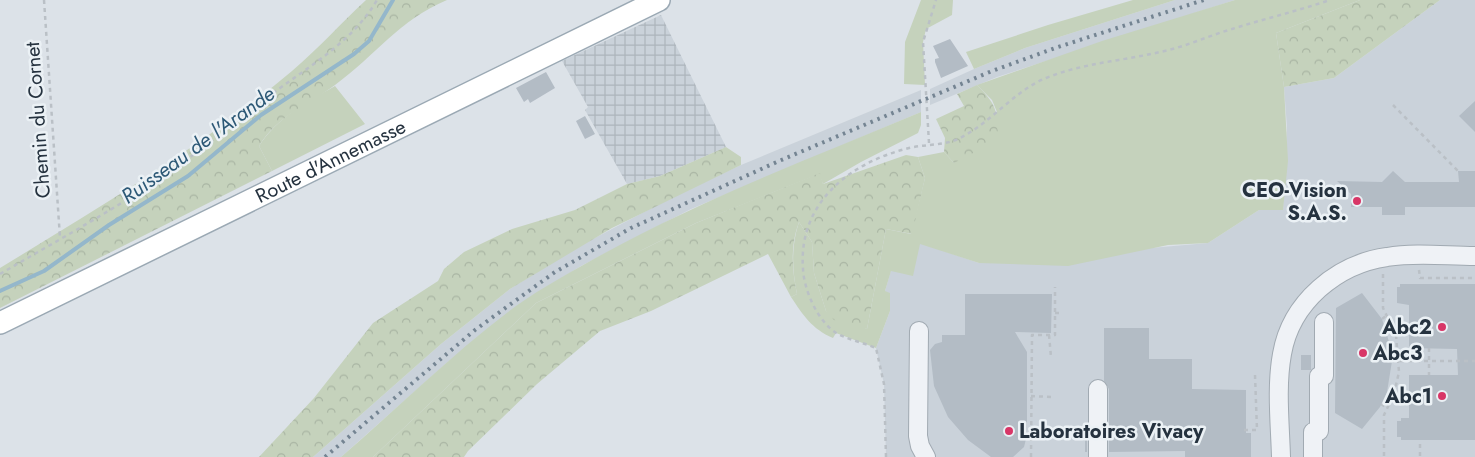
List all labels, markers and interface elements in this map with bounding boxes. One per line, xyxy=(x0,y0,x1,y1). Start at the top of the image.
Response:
street label: Chemin du Cornet xyxy=(18,41,58,199)
water label: Ruisseau de l'Arande xyxy=(115,79,281,211)
street label: Route d'Annemasse xyxy=(250,112,410,210)
place label: CEO-Vision S.A.S. xyxy=(1242,176,1347,228)
marker: CEO-Vision S.A.S. xyxy=(1351,195,1363,207)
place label: Abc2 xyxy=(1381,313,1432,342)
marker: Abc2 xyxy=(1436,321,1448,333)
place label: Abc3 xyxy=(1372,339,1422,368)
marker: Abc3 xyxy=(1357,347,1369,359)
place label: Abc1 xyxy=(1384,382,1432,411)
marker: Abc1 xyxy=(1436,390,1448,402)
place label: Laboratoires Vivacy xyxy=(1019,417,1204,446)
marker: Laboratoires Vivacy xyxy=(1003,425,1015,437)

